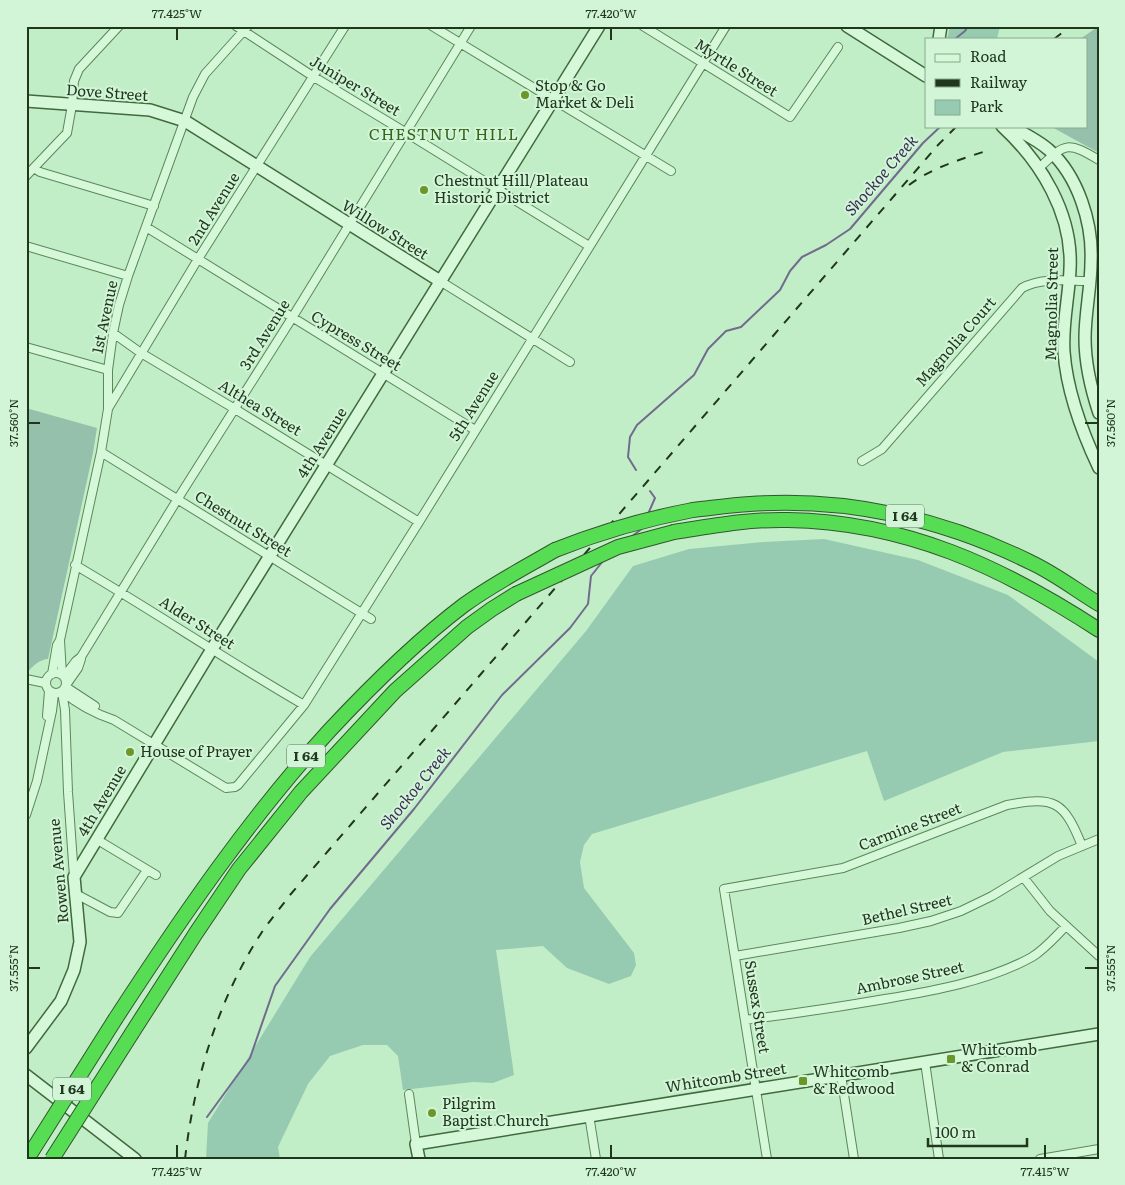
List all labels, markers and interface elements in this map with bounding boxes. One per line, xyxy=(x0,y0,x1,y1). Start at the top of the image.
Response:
text: 77.425°W xyxy=(152,4,202,22)
text: 77.420°W xyxy=(585,4,637,22)
street label: Myrtle Street xyxy=(691,32,783,101)
legend xyxy=(925,38,1088,128)
text: Road xyxy=(970,44,1006,67)
street label: Juniper Street xyxy=(306,49,406,121)
text: Railway xyxy=(970,70,1028,93)
place label: Stop & Go Market & Deli xyxy=(535,73,634,113)
street label: Dove Street xyxy=(65,77,149,106)
marker: Stop & Go Market & Deli xyxy=(519,89,531,101)
text: Park xyxy=(970,94,1004,117)
district label: CHESTNUT HILL xyxy=(369,121,519,145)
water label: Shockoe Creek xyxy=(838,128,923,220)
street label: 2nd Avenue xyxy=(181,167,244,249)
place label: Chestnut Hill/Plateau Historic District xyxy=(434,168,589,208)
marker: Chestnut Hill/Plateau Historic District xyxy=(418,184,430,196)
street label: Willow Street xyxy=(338,193,434,265)
street label: Magnolia Street xyxy=(1038,247,1063,361)
street label: 1st Avenue xyxy=(85,278,123,355)
street label: Magnolia Court xyxy=(909,291,1000,391)
street label: 3rd Avenue xyxy=(233,294,295,374)
street label: Cypress Street xyxy=(307,304,406,376)
street label: 5th Avenue xyxy=(442,365,504,445)
street label: Althea Street xyxy=(215,373,307,441)
text: 37.560°N xyxy=(4,399,22,447)
text: 37.560°N xyxy=(1101,399,1119,447)
street label: 4th Avenue xyxy=(290,402,352,482)
street label: Chestnut Street xyxy=(191,484,297,562)
road number: I 64 xyxy=(886,504,924,528)
street label: Alder Street xyxy=(155,589,240,654)
place label: House of Prayer xyxy=(140,739,252,762)
water label: Shockoe Creek xyxy=(373,740,456,834)
road number: I 64 xyxy=(287,744,325,768)
marker: House of Prayer xyxy=(124,746,136,758)
street label: 4th Avenue xyxy=(70,760,131,840)
street label: Carmine Street xyxy=(855,795,964,856)
street label: Rowen Avenue xyxy=(41,818,74,924)
street label: Bethel Street xyxy=(859,887,954,930)
text: 37.555°N xyxy=(4,944,22,992)
text: 37.555°N xyxy=(1101,944,1119,992)
street label: Ambrose Street xyxy=(854,954,966,999)
street label: Sussex Street xyxy=(740,958,777,1055)
place label: Whitcomb & Conrad xyxy=(961,1037,1037,1077)
marker: Whitcomb & Conrad xyxy=(945,1053,957,1065)
street label: Whitcomb Street xyxy=(664,1056,788,1097)
place label: Whitcomb & Redwood xyxy=(813,1059,895,1099)
marker: Whitcomb & Redwood xyxy=(797,1075,809,1087)
road number: I 64 xyxy=(53,1078,91,1100)
place label: Pilgrim Baptist Church xyxy=(442,1091,549,1131)
marker: Pilgrim Baptist Church xyxy=(426,1107,438,1119)
scale bar xyxy=(928,1115,1026,1147)
text: 100 m xyxy=(935,1120,976,1143)
text: 77.425°W xyxy=(152,1162,202,1180)
text: 77.420°W xyxy=(585,1162,637,1180)
text: 77.415°W xyxy=(1020,1162,1070,1180)

